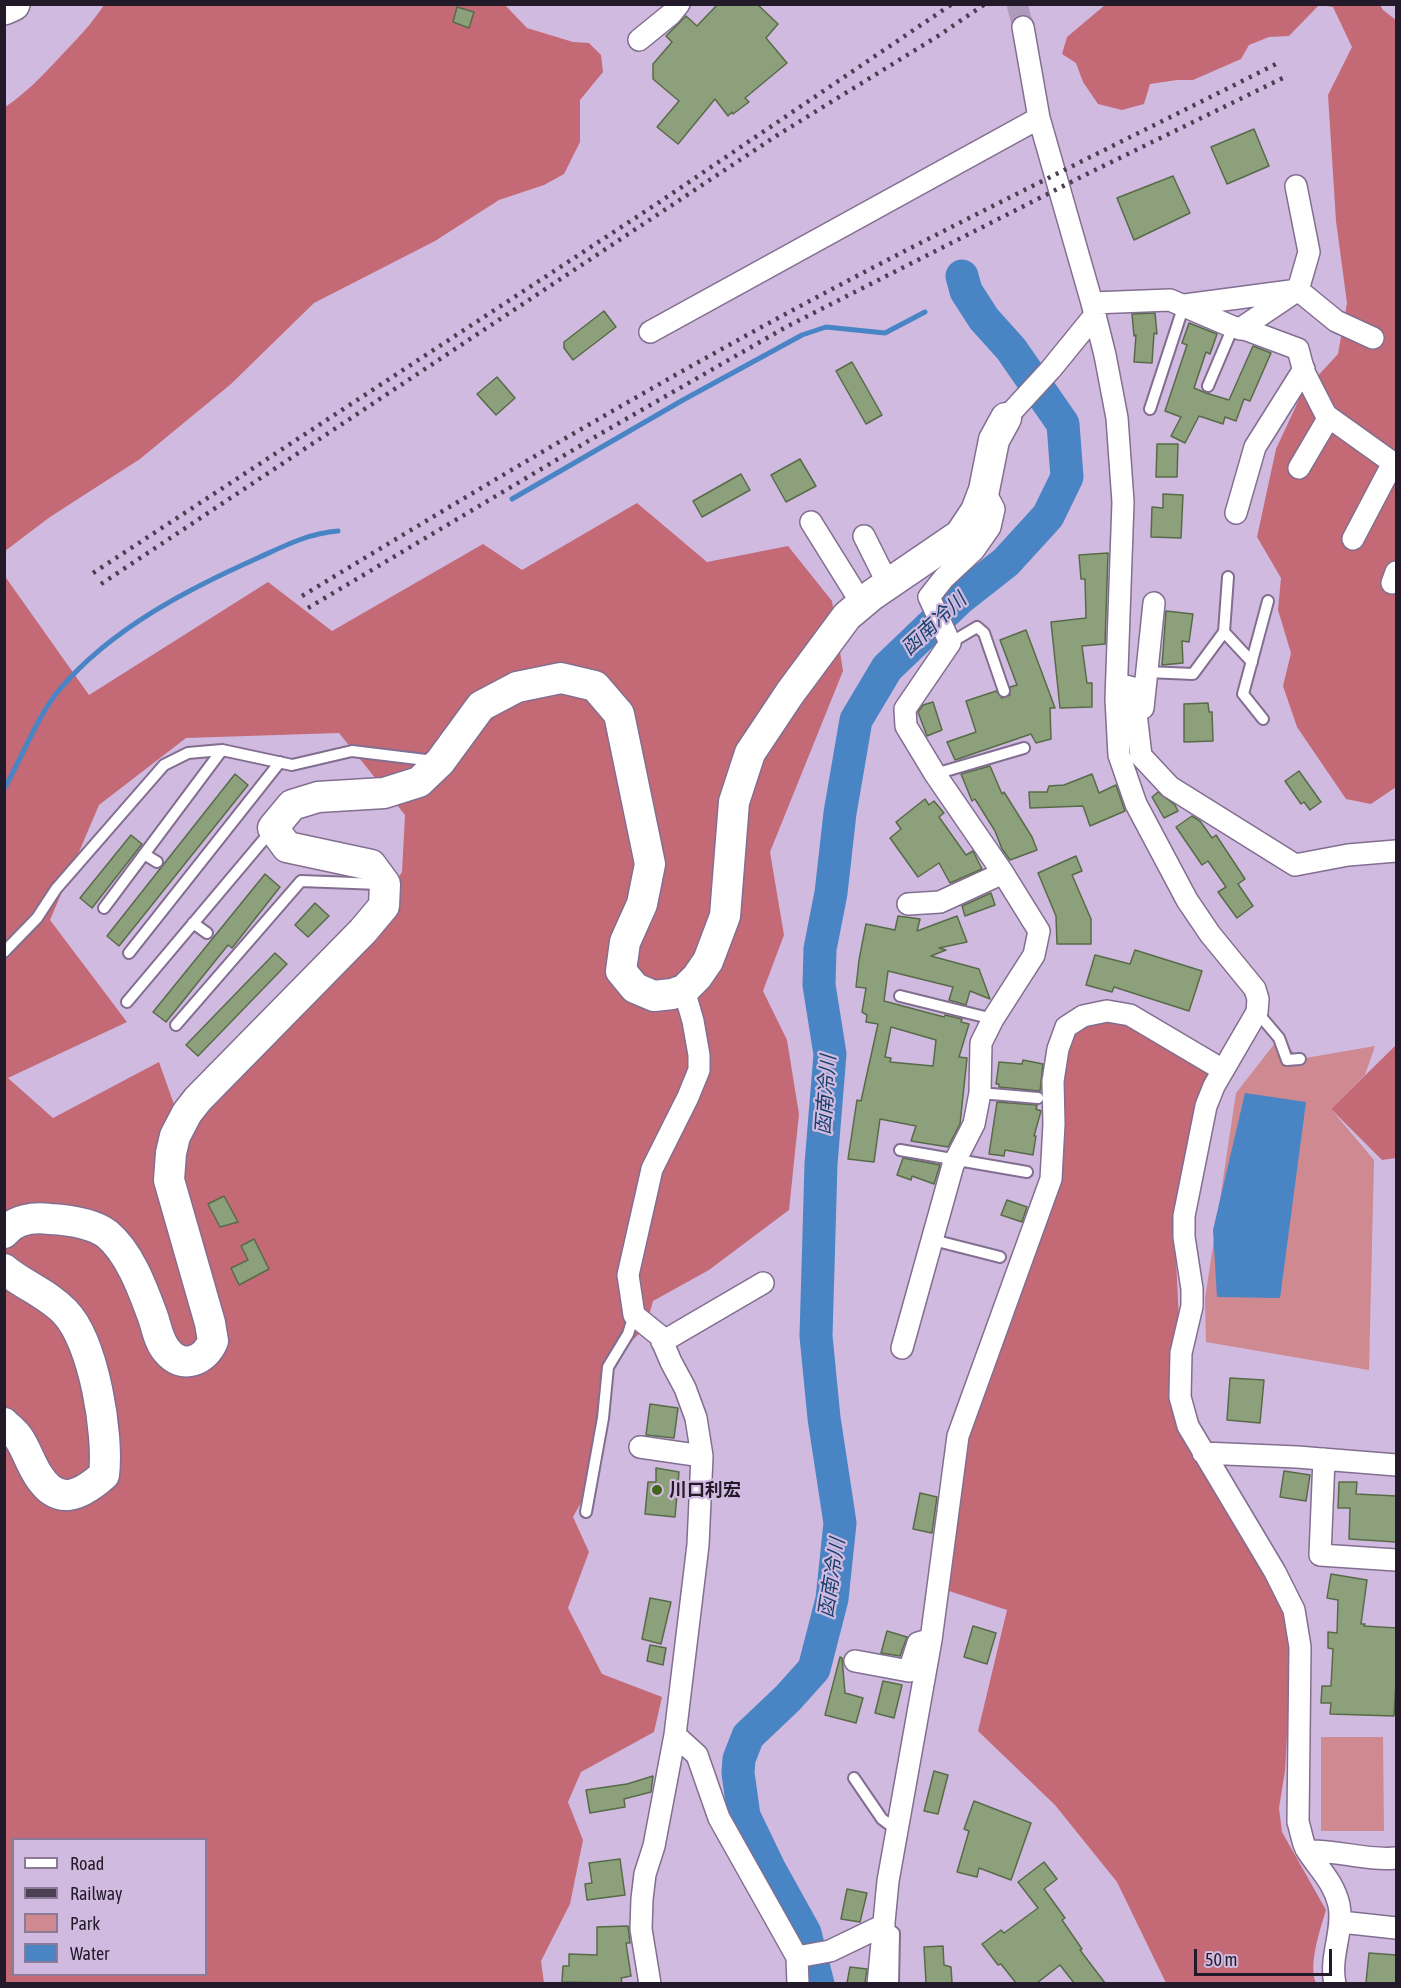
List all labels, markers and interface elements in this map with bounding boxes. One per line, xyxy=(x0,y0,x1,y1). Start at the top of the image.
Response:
water label: 函南冷川 xyxy=(897,588,971,660)
water label: 函南冷川 xyxy=(811,1054,841,1136)
place label: 川口利宏 xyxy=(669,1479,741,1501)
marker: 川口利宏 xyxy=(650,1483,664,1497)
water label: 函南冷川 xyxy=(814,1537,850,1619)
legend xyxy=(12,1838,207,1976)
text: Road xyxy=(70,1853,104,1874)
text: Railway xyxy=(70,1883,122,1904)
text: Park xyxy=(70,1913,100,1934)
scale bar xyxy=(1197,1937,1335,1975)
text: Water xyxy=(70,1943,109,1964)
text: 50 m xyxy=(1205,1949,1237,1970)

